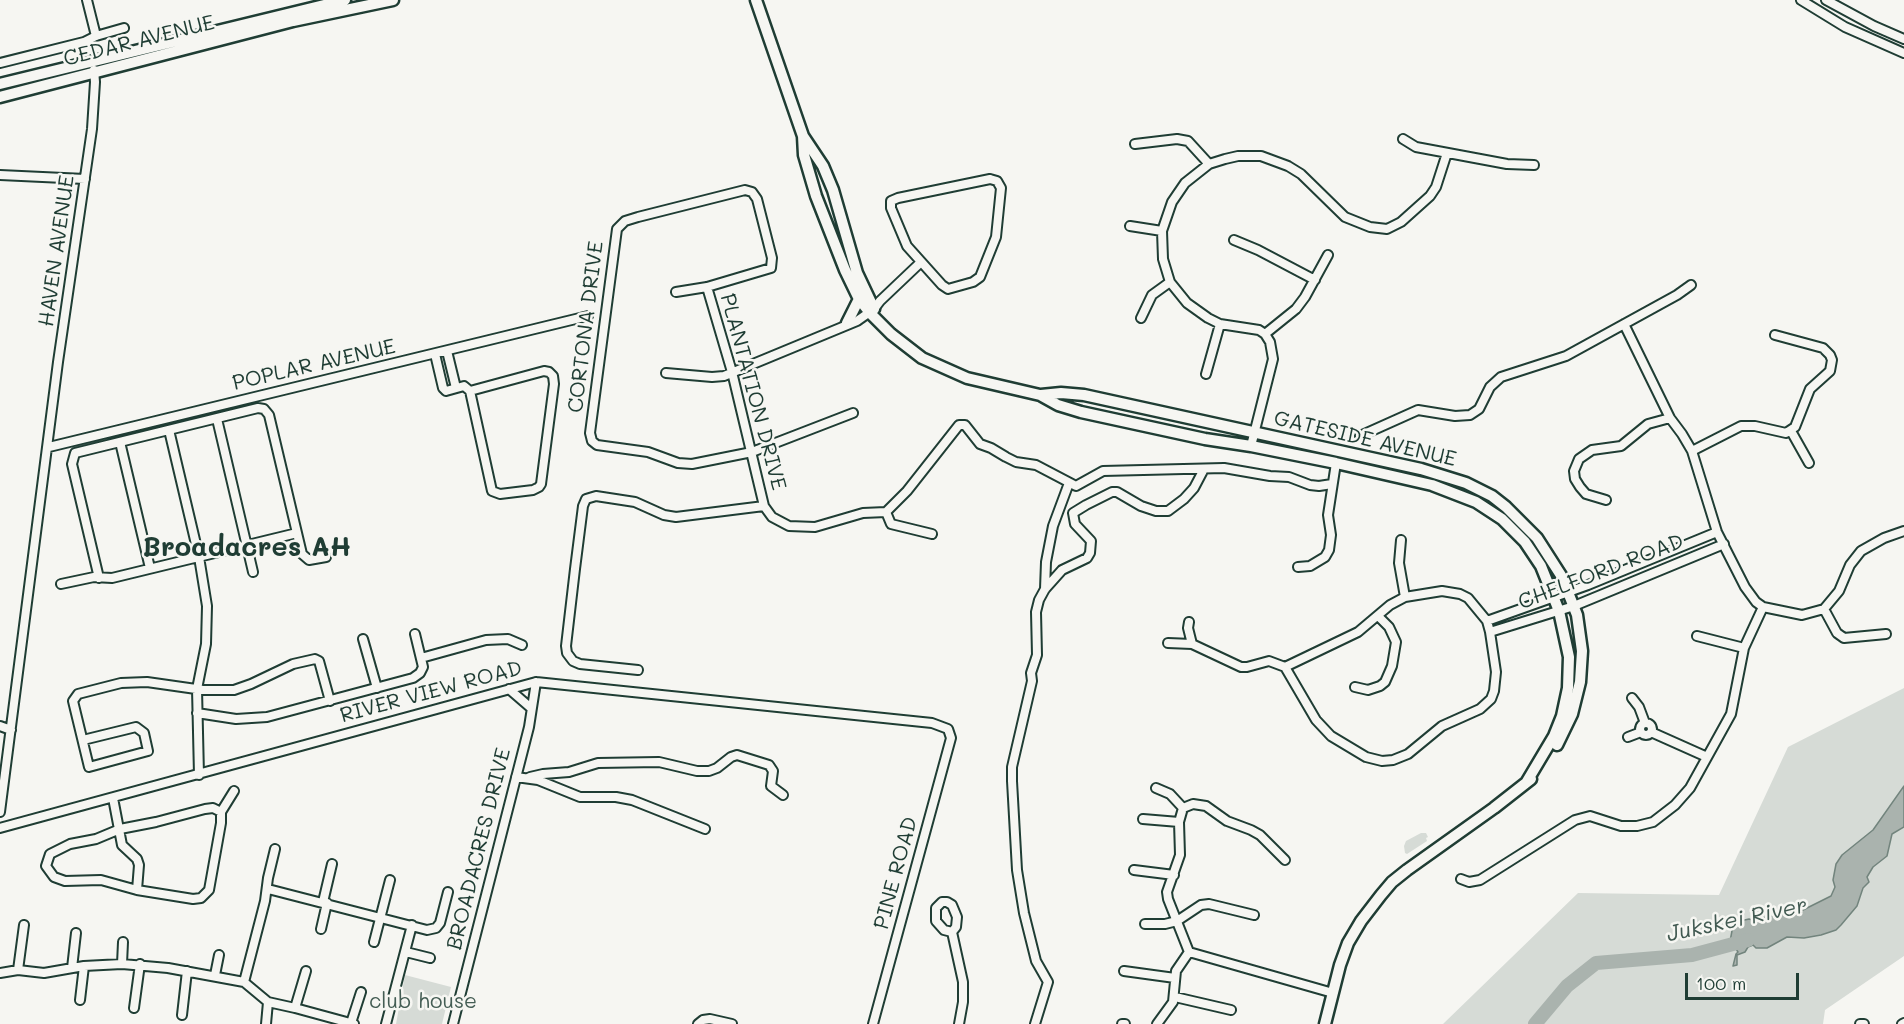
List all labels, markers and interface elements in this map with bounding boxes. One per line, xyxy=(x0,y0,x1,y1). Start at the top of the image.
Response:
street label: CEDAR AVENUE xyxy=(61,10,217,72)
street label: HAVEN AVENUE xyxy=(34,174,80,328)
street label: CORTONA DRIVE xyxy=(563,240,609,414)
street label: PLANTATION DRIVE xyxy=(715,291,791,493)
street label: POPLAR AVENUE xyxy=(230,334,398,396)
street label: GATESIDE AVENUE xyxy=(1271,406,1459,472)
street label: CHELFORD ROAD xyxy=(1515,529,1687,615)
district label: Broadacres AH xyxy=(142,532,352,564)
street label: RIVER VIEW ROAD xyxy=(337,656,525,728)
street label: BROADACRES DRIVE xyxy=(442,746,516,952)
street label: PINE ROAD xyxy=(869,814,923,932)
water label: Jukskei River xyxy=(1664,892,1810,948)
scale bar xyxy=(1688,961,1802,999)
text: 100 m xyxy=(1696,971,1746,995)
park label: club house xyxy=(369,989,477,1015)

